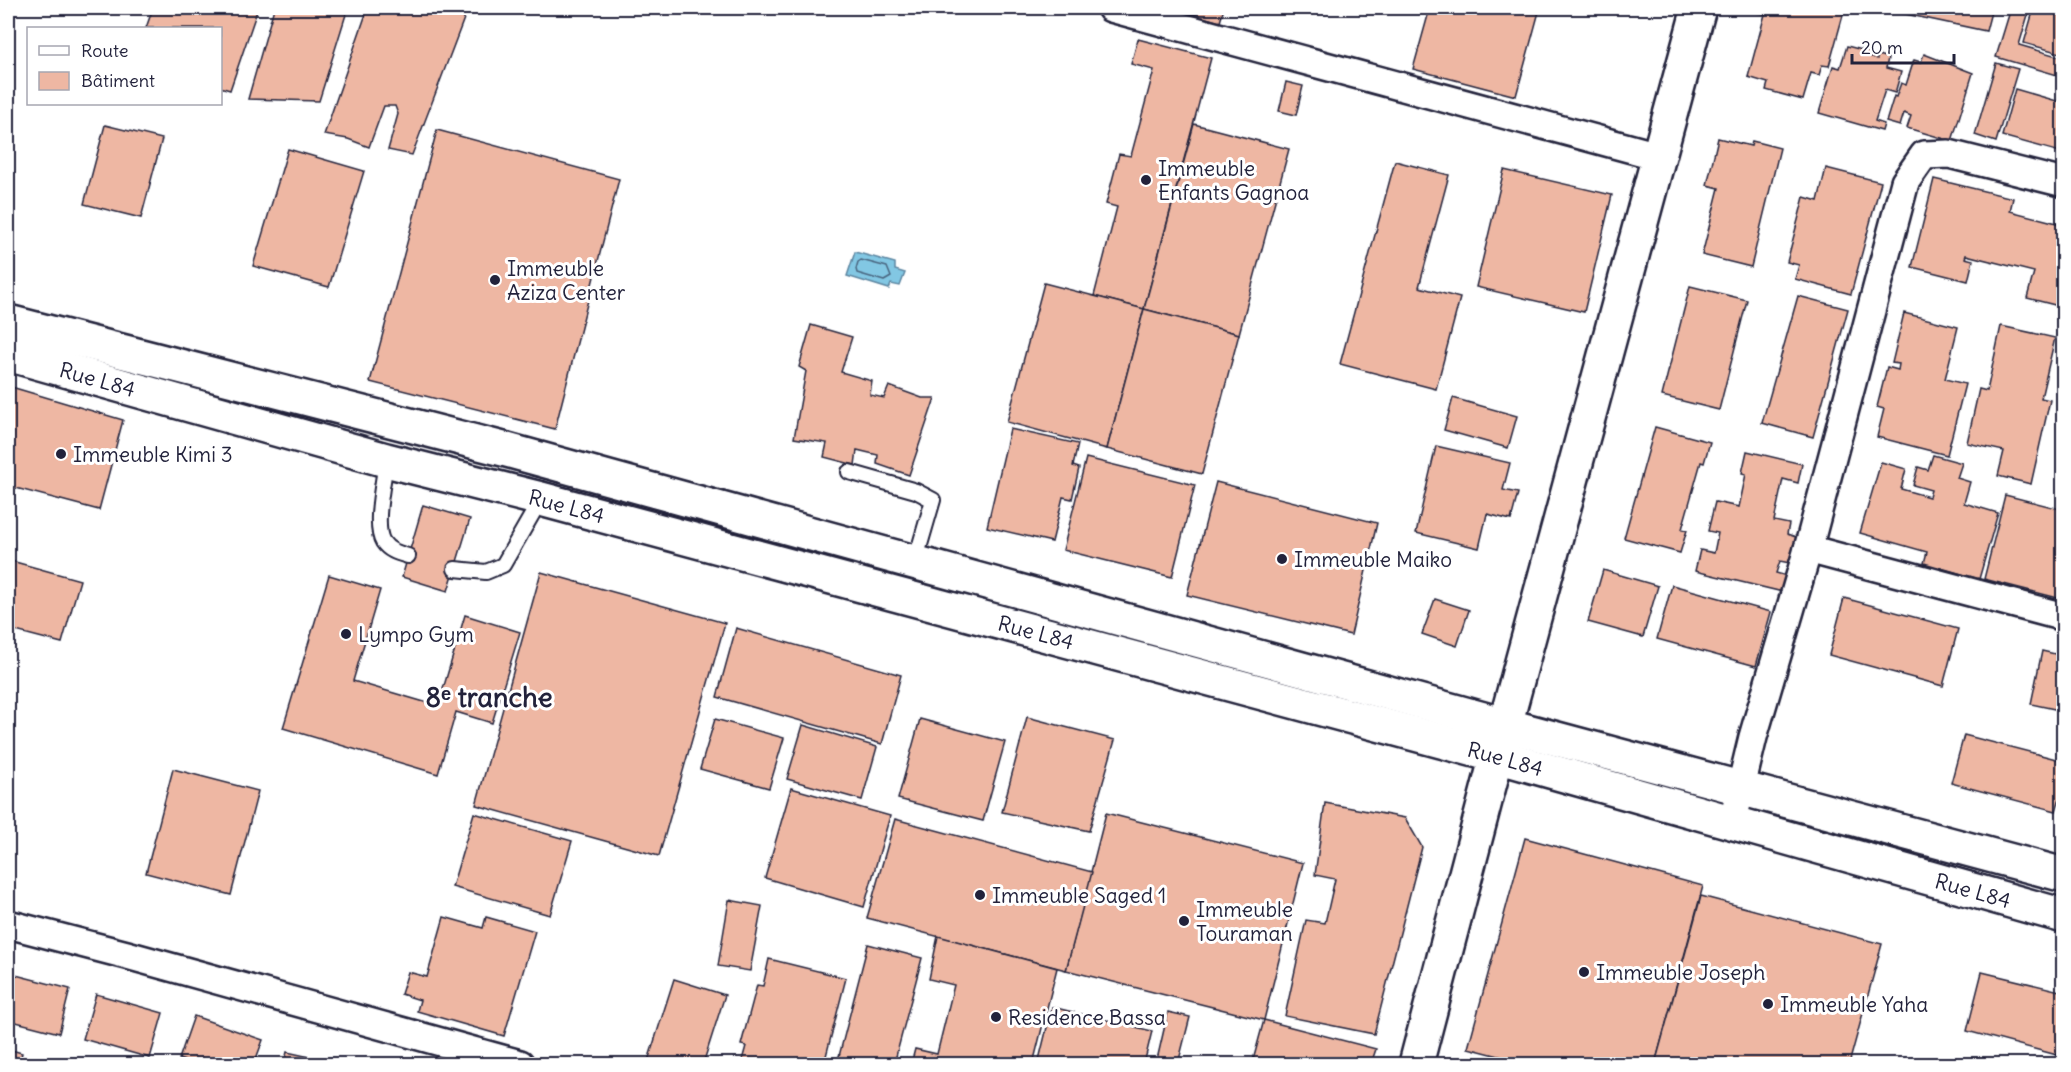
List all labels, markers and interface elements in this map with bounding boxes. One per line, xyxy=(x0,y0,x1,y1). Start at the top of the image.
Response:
legend xyxy=(27,27,222,105)
scale bar xyxy=(1852,27,1954,65)
text: 20 m xyxy=(1861,36,1903,59)
text: Route xyxy=(81,39,129,62)
text: Bâtiment xyxy=(81,69,155,92)
place label: Immeuble Enfants Gagnoa xyxy=(1158,155,1309,206)
marker: Immeuble Enfants Gagnoa xyxy=(1139,173,1153,187)
place label: Immeuble Aziza Center xyxy=(507,255,626,306)
marker: Immeuble Aziza Center xyxy=(488,273,502,287)
street label: Rue L84 xyxy=(57,356,138,403)
place label: Immeuble Kimi 3 xyxy=(73,441,233,468)
marker: Immeuble Kimi 3 xyxy=(54,447,68,461)
street label: Rue L84 xyxy=(526,483,608,529)
place label: Immeuble Maiko xyxy=(1294,546,1452,573)
marker: Immeuble Maiko xyxy=(1275,552,1289,566)
street label: Rue L84 xyxy=(995,609,1077,655)
place label: Lympo Gym xyxy=(358,621,474,648)
marker: Lympo Gym xyxy=(339,627,353,641)
district label: 8ᵉ tranche xyxy=(426,680,552,714)
street label: Rue L84 xyxy=(1464,735,1546,782)
street label: Rue L84 xyxy=(1932,867,2014,914)
place label: Immeuble Saged 1 xyxy=(992,882,1166,909)
marker: Immeuble Saged 1 xyxy=(973,888,987,902)
place label: Immeuble Touraman xyxy=(1196,896,1293,947)
marker: Immeuble Touraman xyxy=(1177,914,1191,928)
place label: Immeuble Joseph xyxy=(1596,959,1765,986)
marker: Immeuble Joseph xyxy=(1577,965,1591,979)
place label: Immeuble Yaha xyxy=(1780,991,1928,1018)
marker: Immeuble Yaha xyxy=(1761,997,1775,1011)
place label: Residence Bassa xyxy=(1008,1004,1166,1031)
marker: Residence Bassa xyxy=(989,1010,1003,1024)

